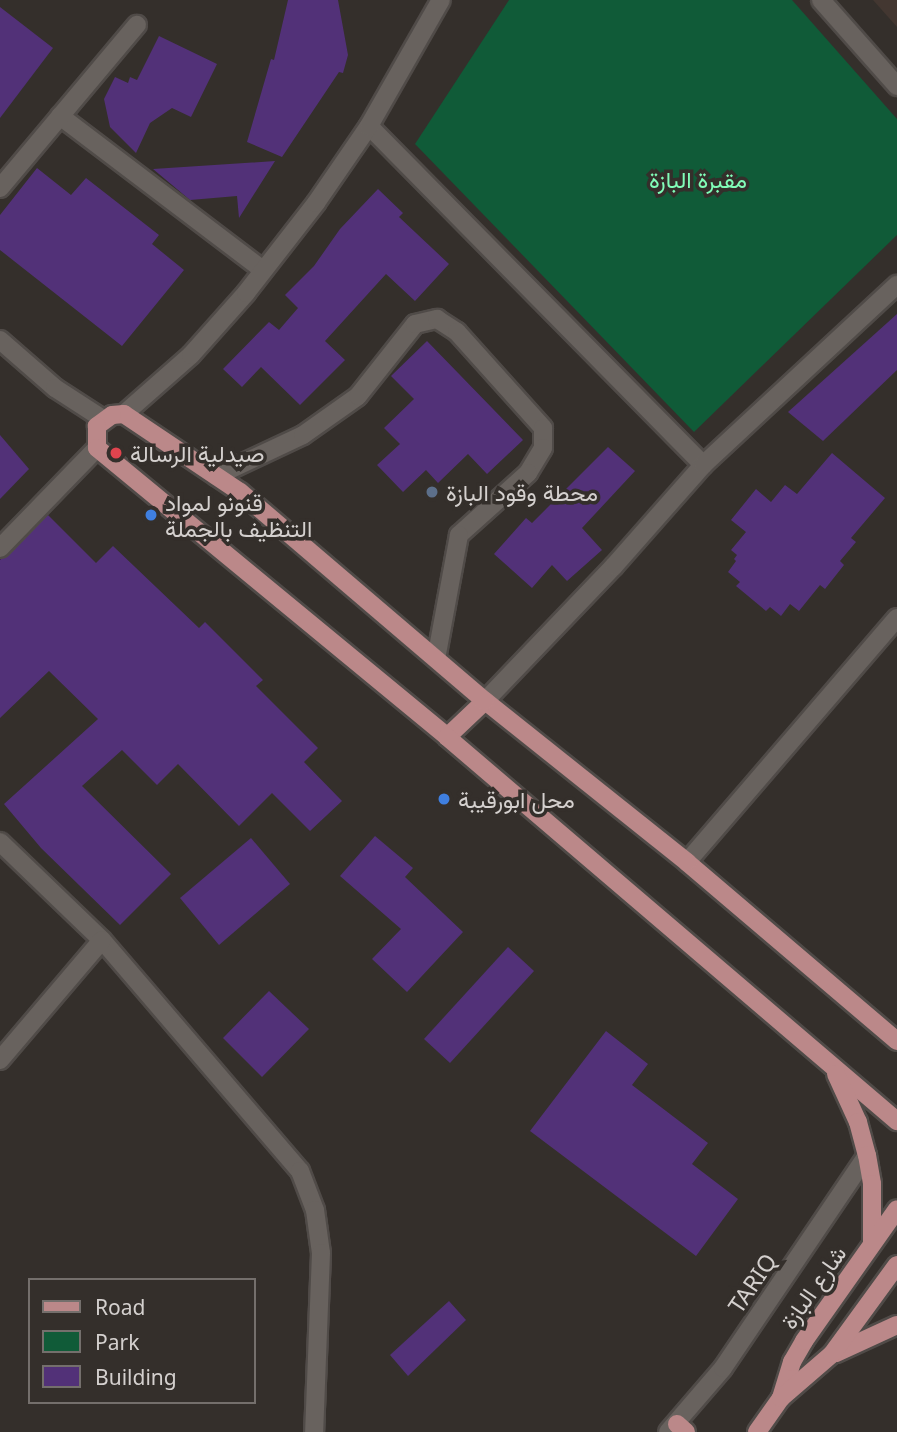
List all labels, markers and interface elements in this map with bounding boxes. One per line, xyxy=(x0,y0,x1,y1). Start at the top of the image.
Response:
park label: مقبرة البازة xyxy=(649,165,747,193)
place label: صيدلية الرسالة xyxy=(130,439,264,467)
marker: صيدلية الرسالة xyxy=(108,445,124,461)
place label: محطة وقود البازة xyxy=(446,478,598,506)
marker: محطة وقود البازة xyxy=(424,484,440,500)
place label: قنونو لمواد التنظيف بالجملة xyxy=(165,488,312,542)
marker: قنونو لمواد التنظيف بالجملة xyxy=(143,507,159,523)
place label: محل ابورقيبة xyxy=(458,785,575,813)
marker: محل ابورقيبة xyxy=(436,791,452,807)
street label: شارع البازة xyxy=(774,1240,852,1334)
street label: TARIQ xyxy=(722,1248,782,1318)
legend xyxy=(28,1278,256,1404)
text: Road xyxy=(95,1293,145,1321)
text: Park xyxy=(95,1328,139,1356)
text: Building xyxy=(95,1363,177,1391)

